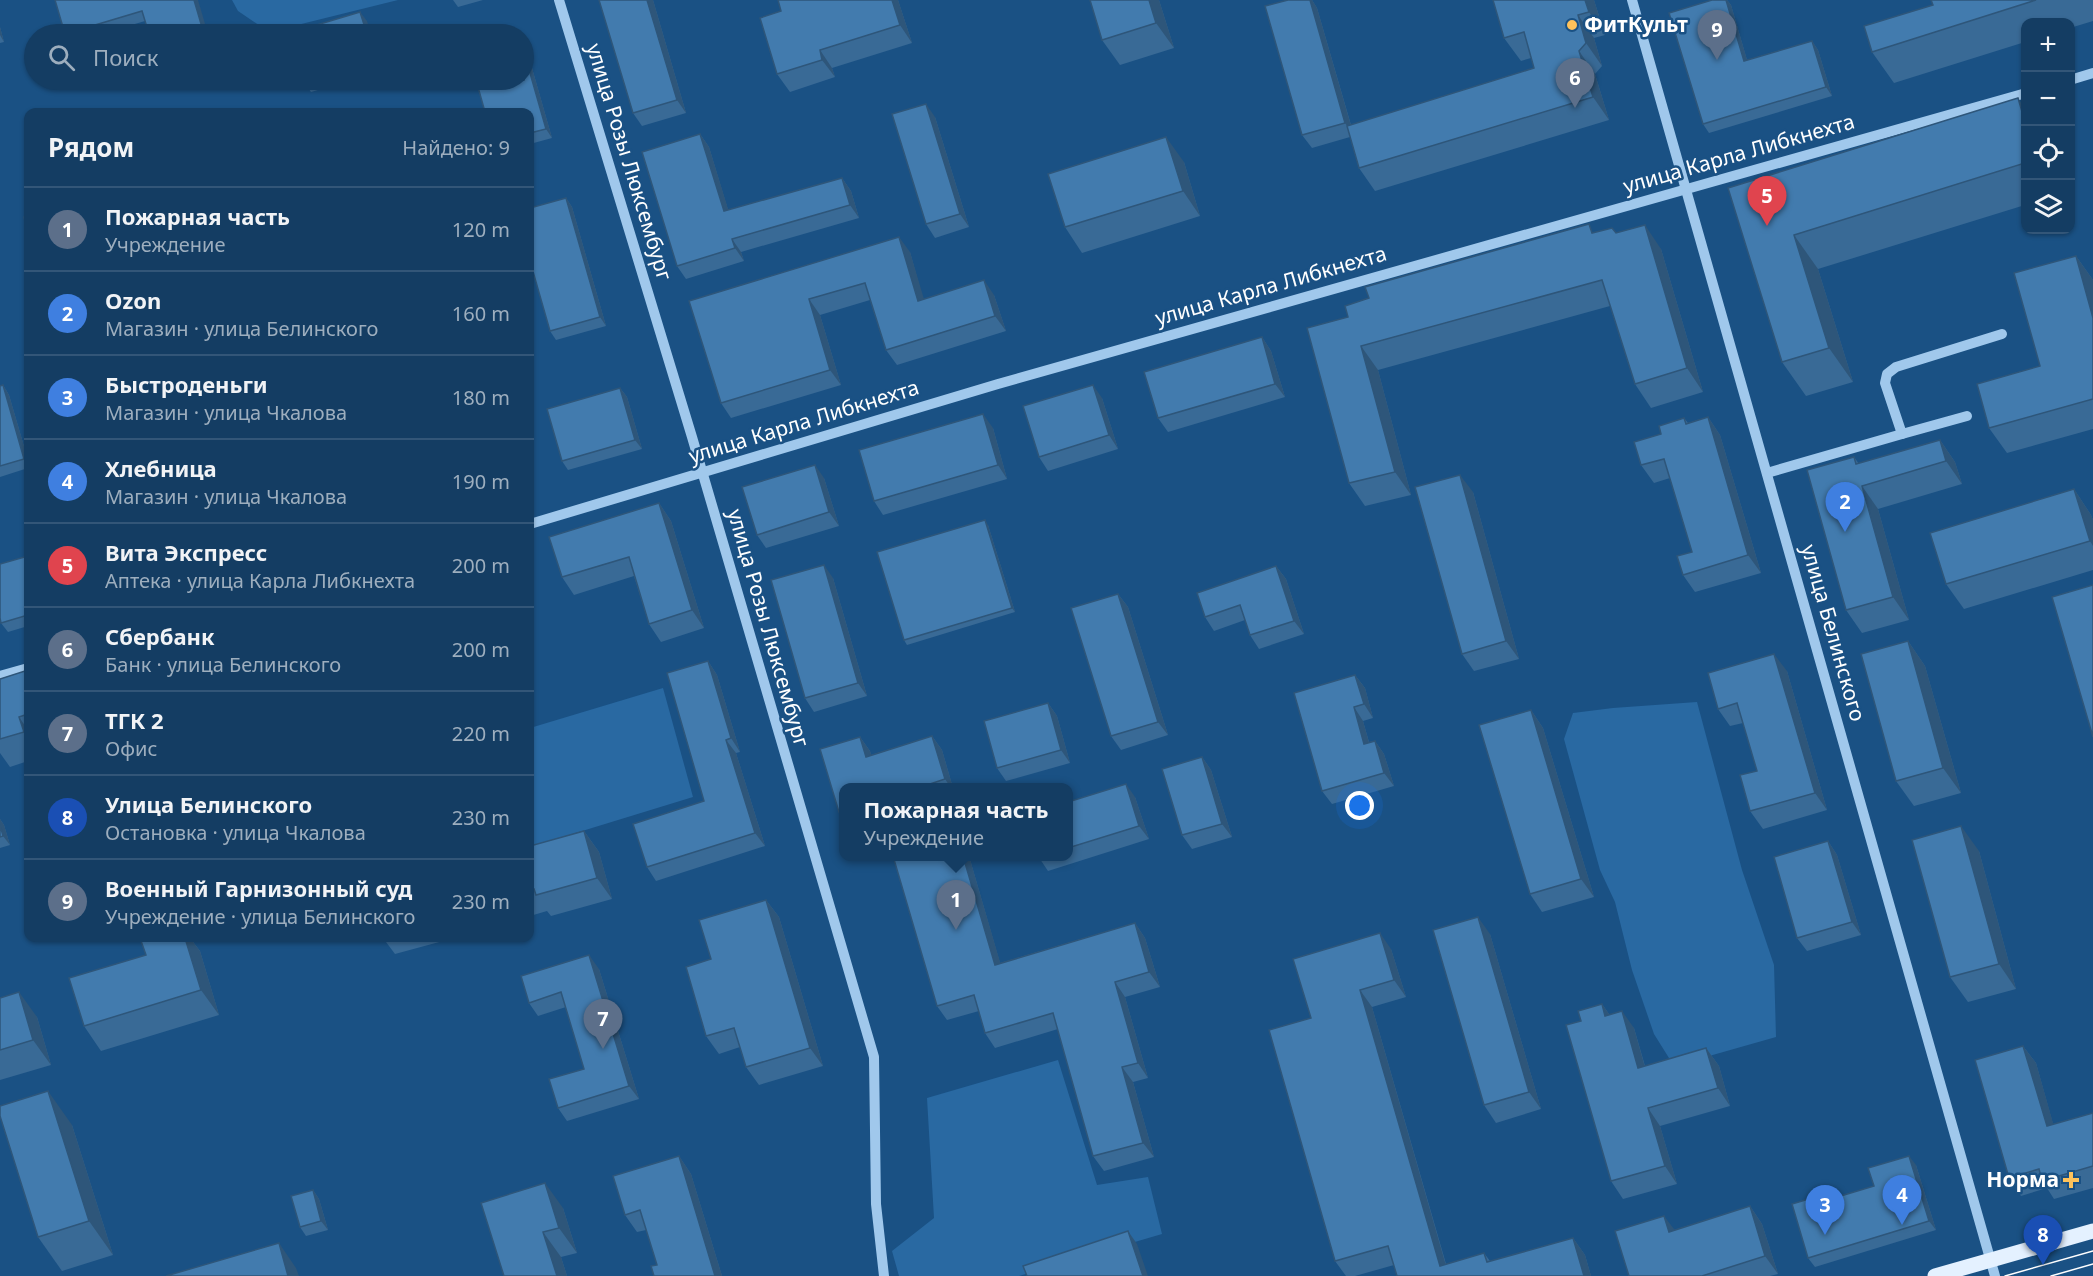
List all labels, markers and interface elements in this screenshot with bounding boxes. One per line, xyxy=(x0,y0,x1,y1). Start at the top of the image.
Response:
place label: ФитКульт xyxy=(1584,10,1688,38)
pin: 9 xyxy=(1698,10,1736,60)
marker: ФитКульт xyxy=(1565,18,1579,32)
map controls xyxy=(2021,18,2075,234)
button: + xyxy=(2021,18,2075,72)
search box xyxy=(24,24,534,90)
street label: улица Розы Люксембург xyxy=(581,40,679,284)
icon: search xyxy=(45,41,78,74)
text: Поиск xyxy=(93,42,158,72)
pin: 6 xyxy=(1556,58,1594,108)
button: − xyxy=(2021,72,2075,126)
street label: улица Карла Либкнехта xyxy=(1620,107,1858,199)
button: locate xyxy=(2021,126,2075,180)
text: Рядом xyxy=(48,129,134,165)
text: Найдено: 9 xyxy=(402,134,510,161)
pin: 5 xyxy=(1748,176,1786,226)
button: layers xyxy=(2021,180,2075,234)
text: Пожарная часть xyxy=(105,201,290,231)
text: 1 xyxy=(62,216,73,243)
text: 120 m xyxy=(452,216,510,243)
text: Учреждение xyxy=(105,231,226,258)
street label: улица Карла Либкнехта xyxy=(1152,239,1390,331)
text: Ozon xyxy=(105,285,161,315)
text: 2 xyxy=(62,300,73,327)
text: 160 m xyxy=(452,300,510,327)
text: Магазин · улица Белинского xyxy=(105,315,378,342)
text: Быстроденьги xyxy=(105,369,268,399)
street label: улица Карла Либкнехта xyxy=(685,373,922,469)
text: 3 xyxy=(62,384,73,411)
text: 180 m xyxy=(452,384,510,411)
text: Магазин · улица Чкалова xyxy=(105,399,347,426)
text: Хлебница xyxy=(105,453,217,483)
text: 4 xyxy=(62,468,73,495)
text: 190 m xyxy=(452,468,510,495)
pin: 2 xyxy=(1826,482,1864,532)
text: Магазин · улица Чкалова xyxy=(105,483,347,510)
street label: улица Розы Люксембург xyxy=(722,506,816,750)
text: Вита Экспресс xyxy=(105,537,267,567)
street label: улица Белинского xyxy=(1795,541,1873,724)
text: 5 xyxy=(62,552,73,579)
text: 200 m xyxy=(452,552,510,579)
text: Аптека · улица Карла Либкнехта xyxy=(105,567,415,594)
text: Сбербанк xyxy=(105,621,215,651)
text: 6 xyxy=(62,636,73,663)
text: 200 m xyxy=(452,636,510,663)
text: Банк · улица Белинского xyxy=(105,651,341,678)
text: ТГК 2 xyxy=(105,705,164,735)
text: 7 xyxy=(62,720,73,747)
text: 220 m xyxy=(452,720,510,747)
text: Офис xyxy=(105,735,157,762)
popup xyxy=(839,783,1073,861)
text: Улица Белинского xyxy=(105,789,312,819)
your location xyxy=(1345,791,1374,820)
text: Пожарная часть xyxy=(863,794,1049,824)
text: 8 xyxy=(62,804,73,831)
text: 230 m xyxy=(452,804,510,831)
text: Остановка · улица Чкалова xyxy=(105,819,366,846)
text: Учреждение xyxy=(863,824,984,851)
text: Военный Гарнизонный суд xyxy=(105,873,412,903)
pin: 1 xyxy=(936,880,976,930)
text: 9 xyxy=(62,888,73,915)
text: 230 m xyxy=(452,888,510,915)
text: Учреждение · улица Белинского xyxy=(105,903,415,930)
pin: 7 xyxy=(584,1000,622,1049)
place label: Норма xyxy=(1986,1165,2059,1193)
marker: Норма xyxy=(2064,1173,2078,1187)
pin: 4 xyxy=(1882,1176,1922,1225)
pin: 3 xyxy=(1806,1186,1844,1235)
pin: 8 xyxy=(2024,1216,2062,1265)

